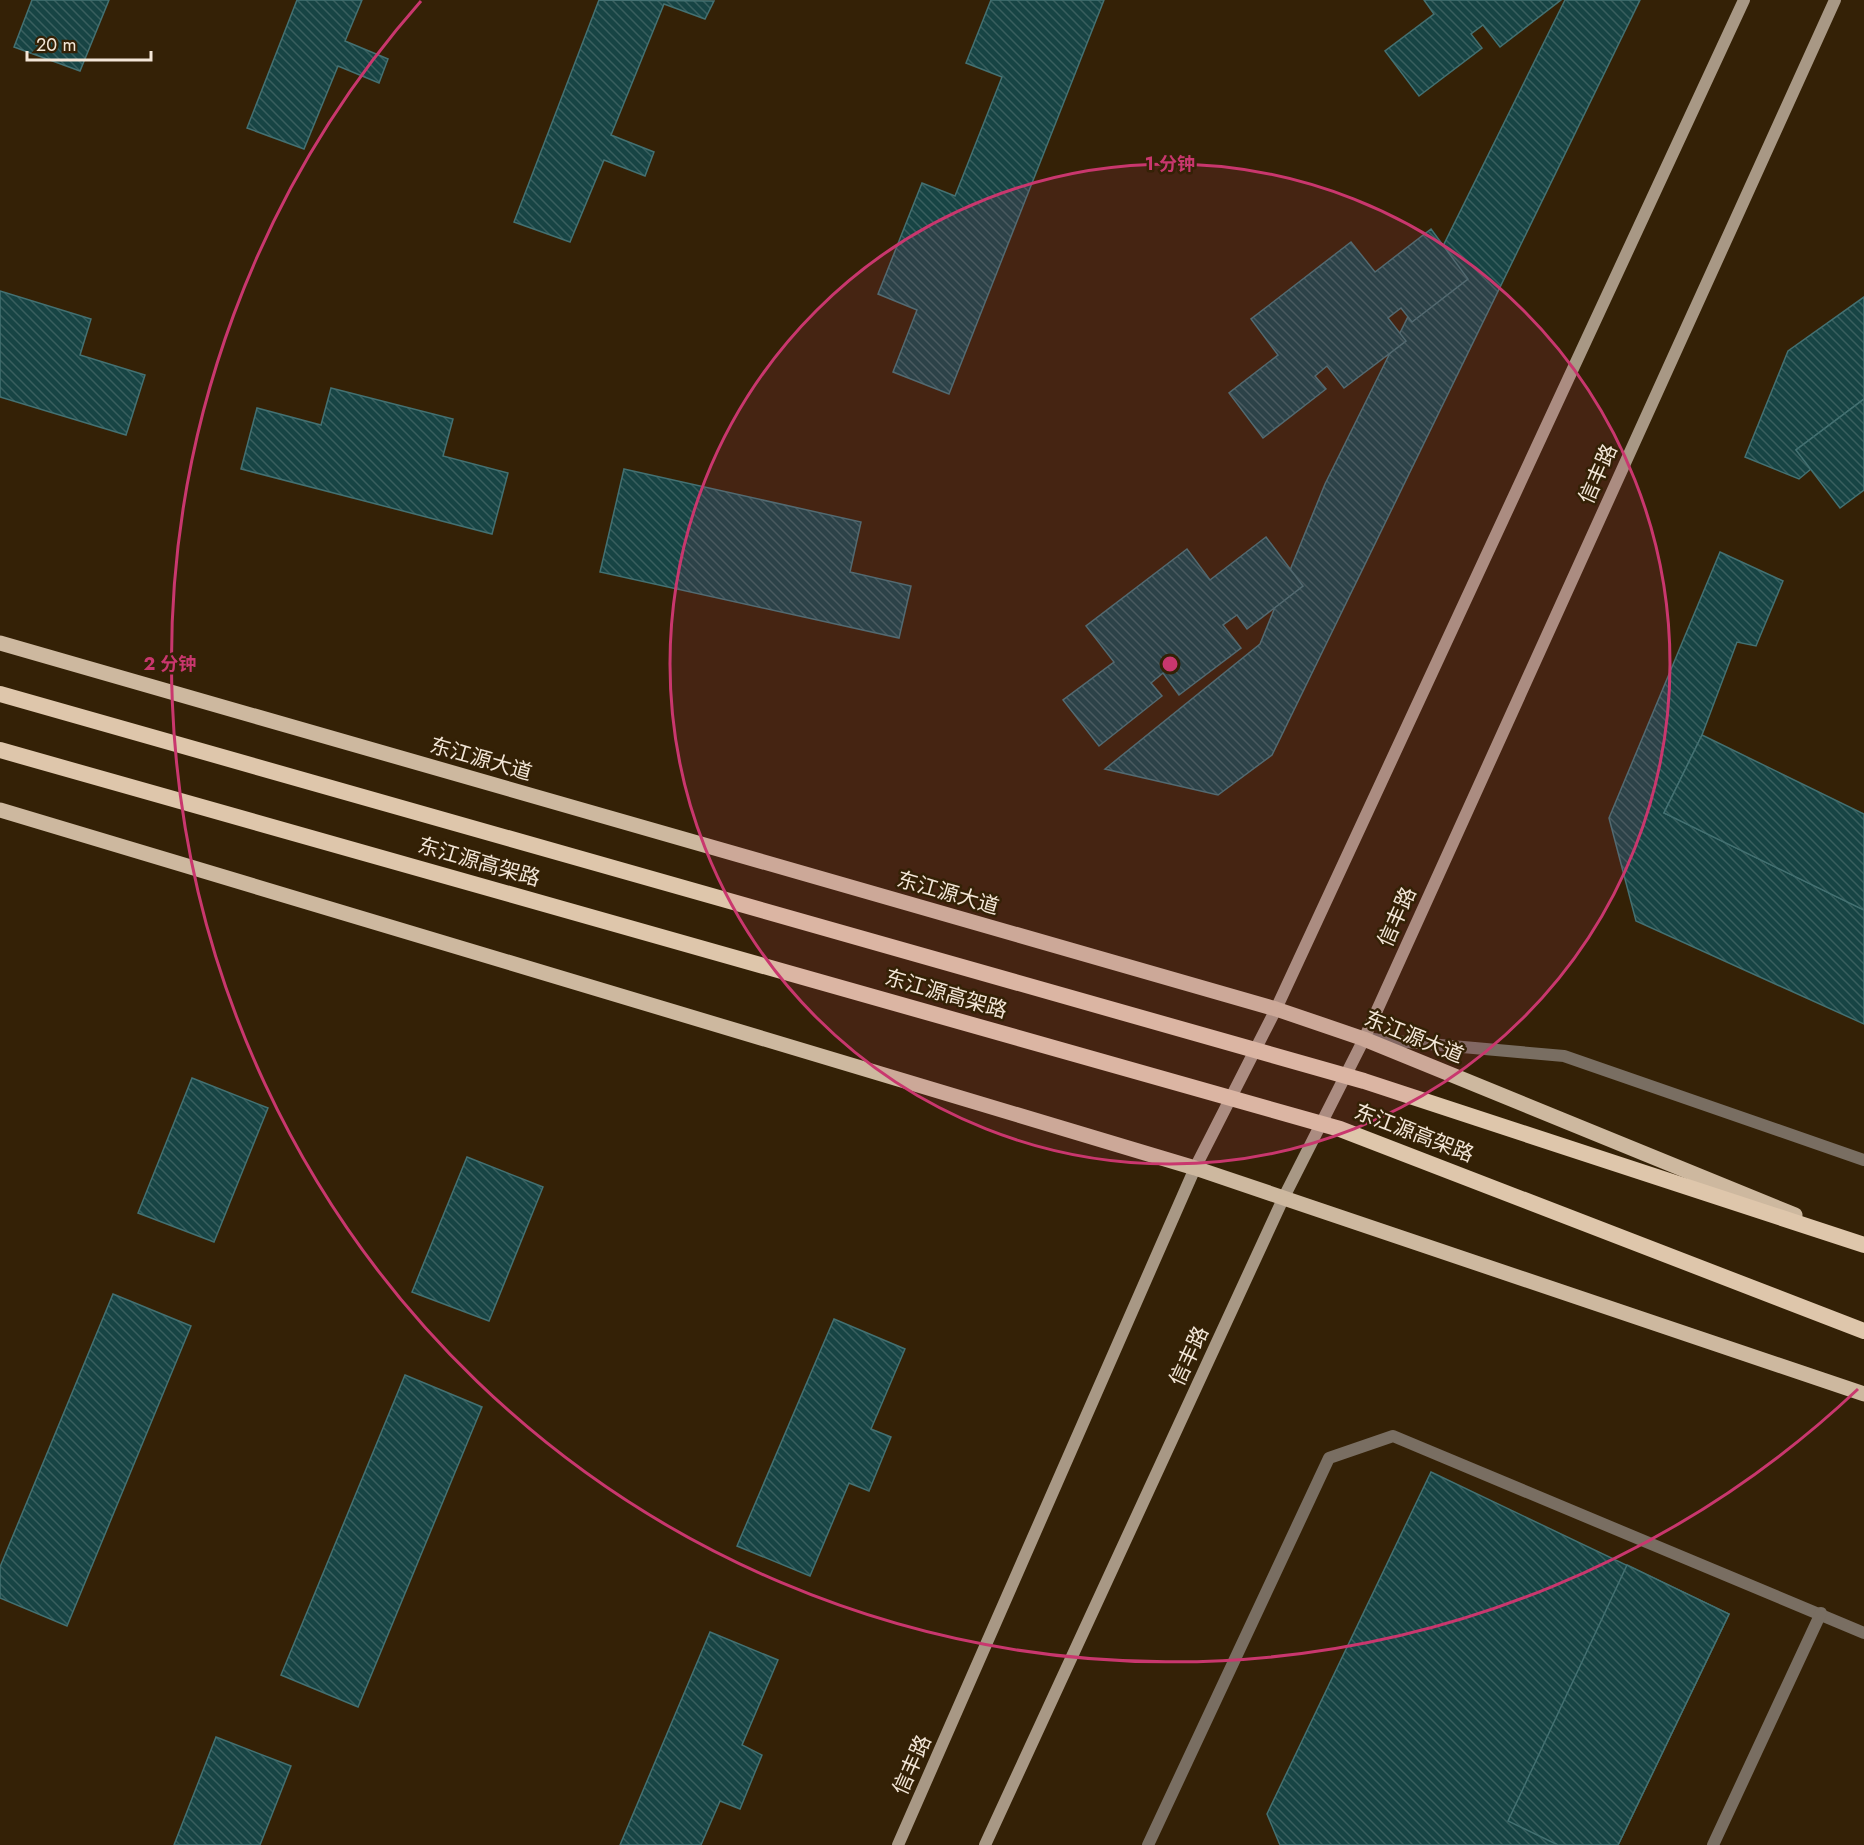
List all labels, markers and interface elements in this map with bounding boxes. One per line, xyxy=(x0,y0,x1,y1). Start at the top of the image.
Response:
scale bar xyxy=(27,24,152,62)
text: 20 m xyxy=(36,32,76,58)
text: 1 分钟 xyxy=(1145,151,1195,177)
street label: 信丰路 xyxy=(1571,439,1625,509)
text: 2 分钟 xyxy=(143,651,197,677)
centre of rings xyxy=(1160,654,1180,674)
street label: 东江源大道 xyxy=(426,730,536,788)
street label: 东江源高架路 xyxy=(414,830,544,894)
street label: 东江源大道 xyxy=(893,864,1003,922)
street label: 信丰路 xyxy=(1370,882,1424,952)
street label: 东江源高架路 xyxy=(881,962,1011,1026)
street label: 东江源大道 xyxy=(1360,1003,1468,1071)
street label: 东江源高架路 xyxy=(1350,1096,1478,1170)
street label: 信丰路 xyxy=(1162,1321,1216,1391)
street label: 信丰路 xyxy=(885,1730,939,1800)

